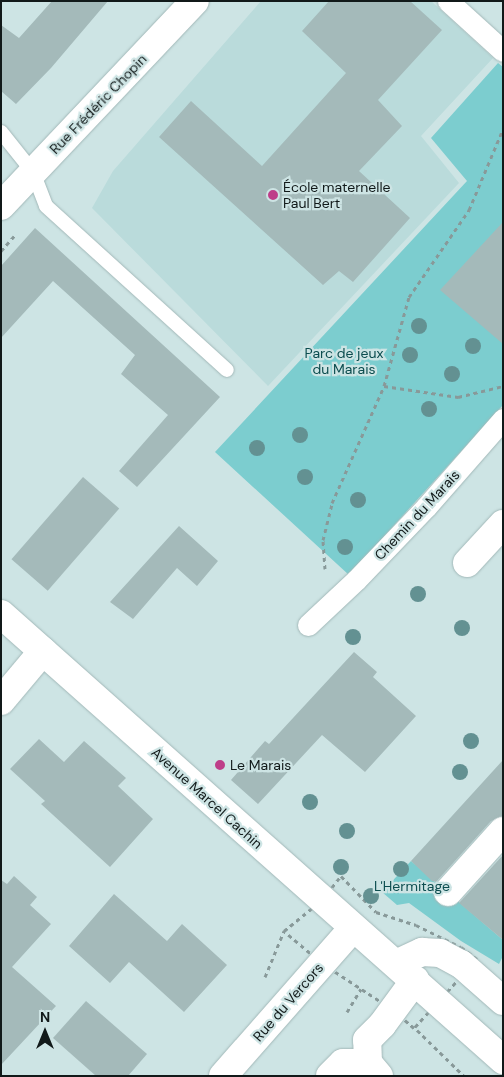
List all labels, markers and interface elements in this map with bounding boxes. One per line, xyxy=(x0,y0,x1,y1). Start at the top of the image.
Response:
street label: Rue Frédéric Chopin xyxy=(46,51,150,157)
place label: École maternelle Paul Bert xyxy=(283,179,391,212)
marker: École maternelle Paul Bert xyxy=(267,189,279,201)
park label: Parc de jeux du Marais xyxy=(305,345,383,378)
street label: Chemin du Marais xyxy=(371,467,463,563)
street label: Avenue Marcel Cachin xyxy=(148,744,266,852)
place label: Le Marais xyxy=(230,757,291,773)
marker: Le Marais xyxy=(214,759,226,771)
park label: L'Hermitage xyxy=(374,878,450,894)
street label: Rue du Vercors xyxy=(249,959,327,1045)
north arrow xyxy=(20,1007,70,1057)
text: N xyxy=(40,1008,50,1026)

